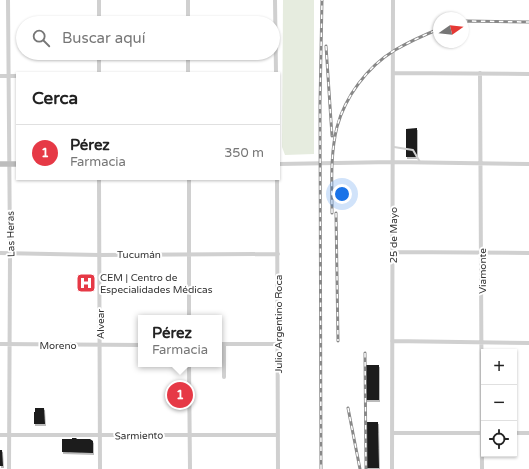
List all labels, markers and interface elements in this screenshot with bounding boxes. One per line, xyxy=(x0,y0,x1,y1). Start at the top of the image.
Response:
north arrow xyxy=(433,12,469,48)
search box xyxy=(16,16,280,60)
icon: search xyxy=(30,27,52,49)
text: Buscar aquí xyxy=(62,29,145,47)
text: Cerca xyxy=(32,88,78,109)
text: Pérez xyxy=(70,136,110,154)
text: 1 xyxy=(41,145,49,161)
text: 350 m xyxy=(224,145,264,161)
text: Farmacia xyxy=(70,154,126,170)
your location xyxy=(332,184,352,204)
street label: 25 de Mayo xyxy=(388,207,400,263)
street label: Las Heras xyxy=(5,211,17,257)
street label: Viamonte xyxy=(477,248,489,294)
street label: Tucumán xyxy=(117,249,161,261)
hospital icon: CEM | Centro de Especialidades Médicas xyxy=(75,272,97,294)
place label: CEM | Centro de Especialidades Médicas xyxy=(100,272,213,296)
street label: Julio Argentino Roca xyxy=(273,275,285,373)
street label: Alvear xyxy=(95,309,107,339)
popup xyxy=(138,315,222,367)
text: Pérez xyxy=(152,324,192,342)
street label: Moreno xyxy=(39,340,77,352)
text: Farmacia xyxy=(152,342,208,358)
map controls xyxy=(481,349,517,457)
button: + xyxy=(481,349,517,385)
pin: 1 xyxy=(167,380,193,410)
button: − xyxy=(481,385,517,421)
button: locate xyxy=(481,421,517,457)
street label: Sarmiento xyxy=(115,430,163,442)

